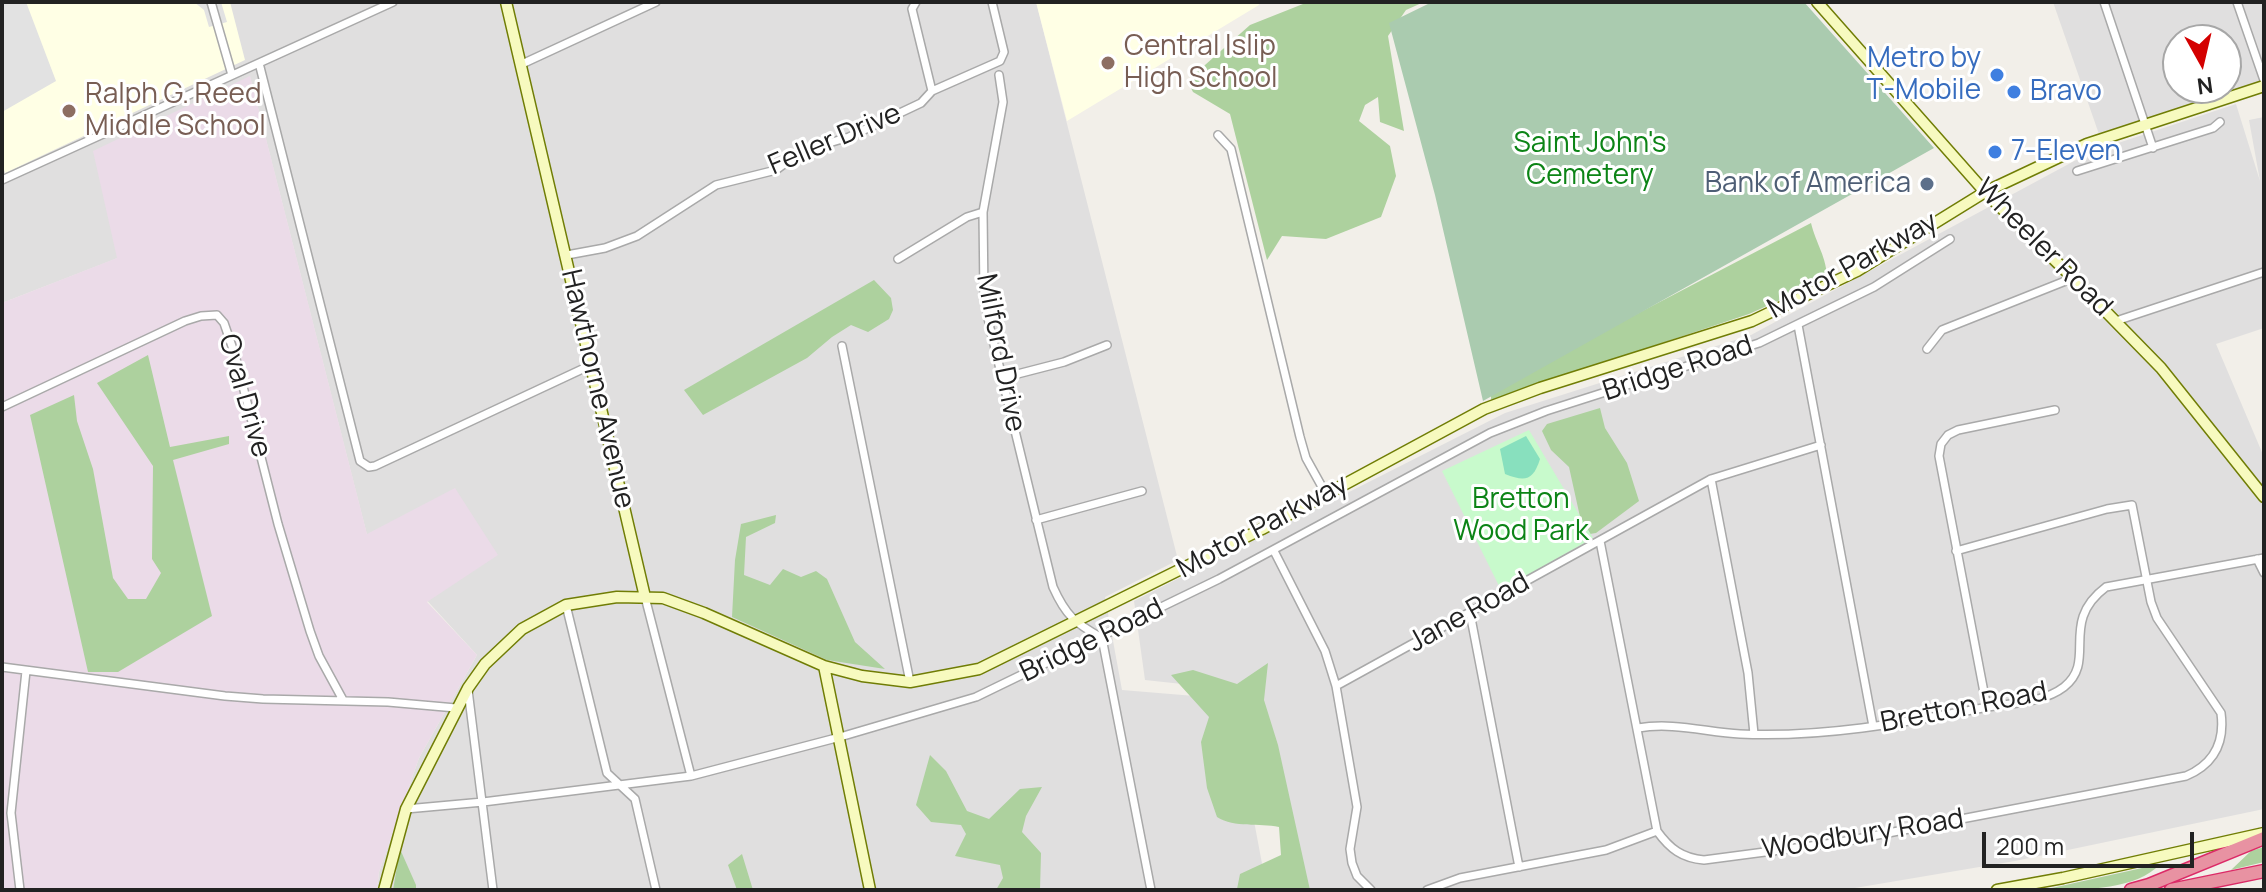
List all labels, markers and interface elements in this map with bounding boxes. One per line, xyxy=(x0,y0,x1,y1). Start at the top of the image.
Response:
north arrow xyxy=(2162,24,2242,104)
place label: Central Islip High School xyxy=(1124,30,1278,96)
place label: Metro by T-Mobile xyxy=(1866,42,1981,108)
marker: Central Islip High School xyxy=(1099,54,1117,72)
marker: Metro by T-Mobile xyxy=(1988,66,2006,84)
text: N xyxy=(2195,70,2215,102)
place label: Bravo xyxy=(2030,75,2102,109)
place label: Ralph G. Reed Middle School xyxy=(85,78,266,144)
marker: Bravo xyxy=(2005,83,2023,101)
street label: Feller Drive xyxy=(764,97,906,183)
marker: Ralph G. Reed Middle School xyxy=(60,102,78,120)
park label: Saint John's Cemetery xyxy=(1514,127,1666,193)
place label: 7-Eleven xyxy=(2011,135,2121,169)
marker: 7-Eleven xyxy=(1986,143,2004,161)
place label: Bank of America xyxy=(1705,167,1911,201)
street label: Wheeler Road xyxy=(1967,172,2119,324)
marker: Bank of America xyxy=(1918,175,1936,193)
street label: Motor Parkway xyxy=(1762,206,1944,326)
street label: Hawthorne Avenue xyxy=(553,266,641,512)
street label: Milford Drive xyxy=(968,271,1032,435)
street label: Bridge Road xyxy=(1599,329,1757,409)
street label: Oval Drive xyxy=(210,330,278,462)
street label: Motor Parkway xyxy=(1172,468,1354,586)
park label: Bretton Wood Park xyxy=(1453,483,1589,549)
street label: Jane Road xyxy=(1403,566,1535,660)
street label: Bridge Road xyxy=(1015,592,1169,690)
street label: Bretton Road xyxy=(1878,675,2050,741)
street label: Woodbury Road xyxy=(1760,802,1966,868)
scale bar xyxy=(1986,816,2198,866)
text: 200 m xyxy=(1996,829,2064,862)

